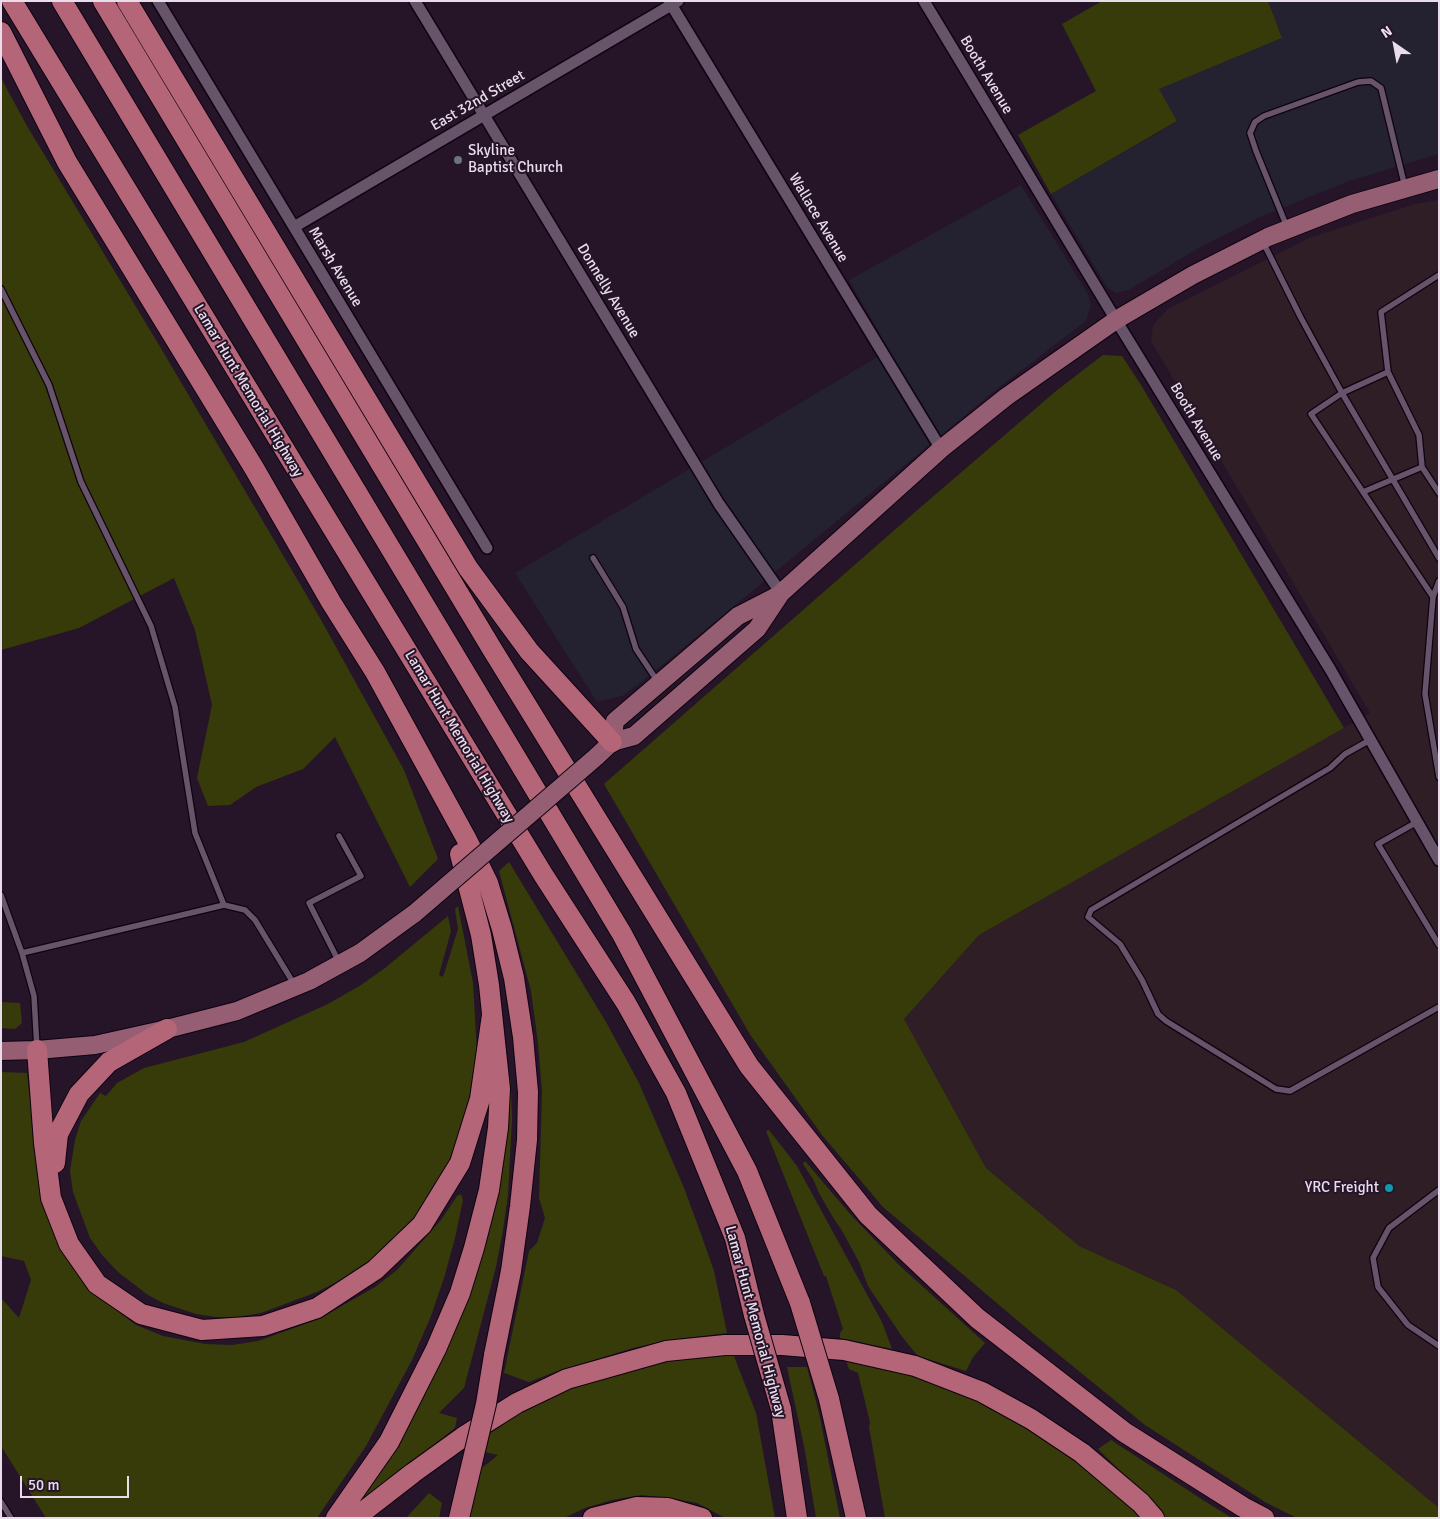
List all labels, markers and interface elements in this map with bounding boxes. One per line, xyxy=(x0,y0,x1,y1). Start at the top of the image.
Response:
north arrow xyxy=(1370,20,1420,70)
text: N xyxy=(1378,22,1395,42)
street label: Booth Avenue xyxy=(956,33,1016,117)
street label: East 32nd Street xyxy=(428,67,528,135)
place label: Skyline Baptist Church xyxy=(468,142,563,177)
marker: Skyline Baptist Church xyxy=(452,154,464,166)
street label: Wallace Avenue xyxy=(784,170,852,266)
street label: Marsh Avenue xyxy=(304,224,366,310)
street label: Donnelly Avenue xyxy=(573,240,643,342)
street label: Lamar Hunt Memorial Highway xyxy=(189,301,307,481)
street label: Booth Avenue xyxy=(1166,380,1226,464)
street label: Lamar Hunt Memorial Highway xyxy=(400,647,518,827)
place label: YRC Freight xyxy=(1305,1179,1379,1197)
marker: YRC Freight xyxy=(1383,1182,1395,1194)
street label: Lamar Hunt Memorial Highway xyxy=(721,1224,789,1420)
scale bar xyxy=(22,1466,131,1498)
text: 50 m xyxy=(28,1476,59,1494)

